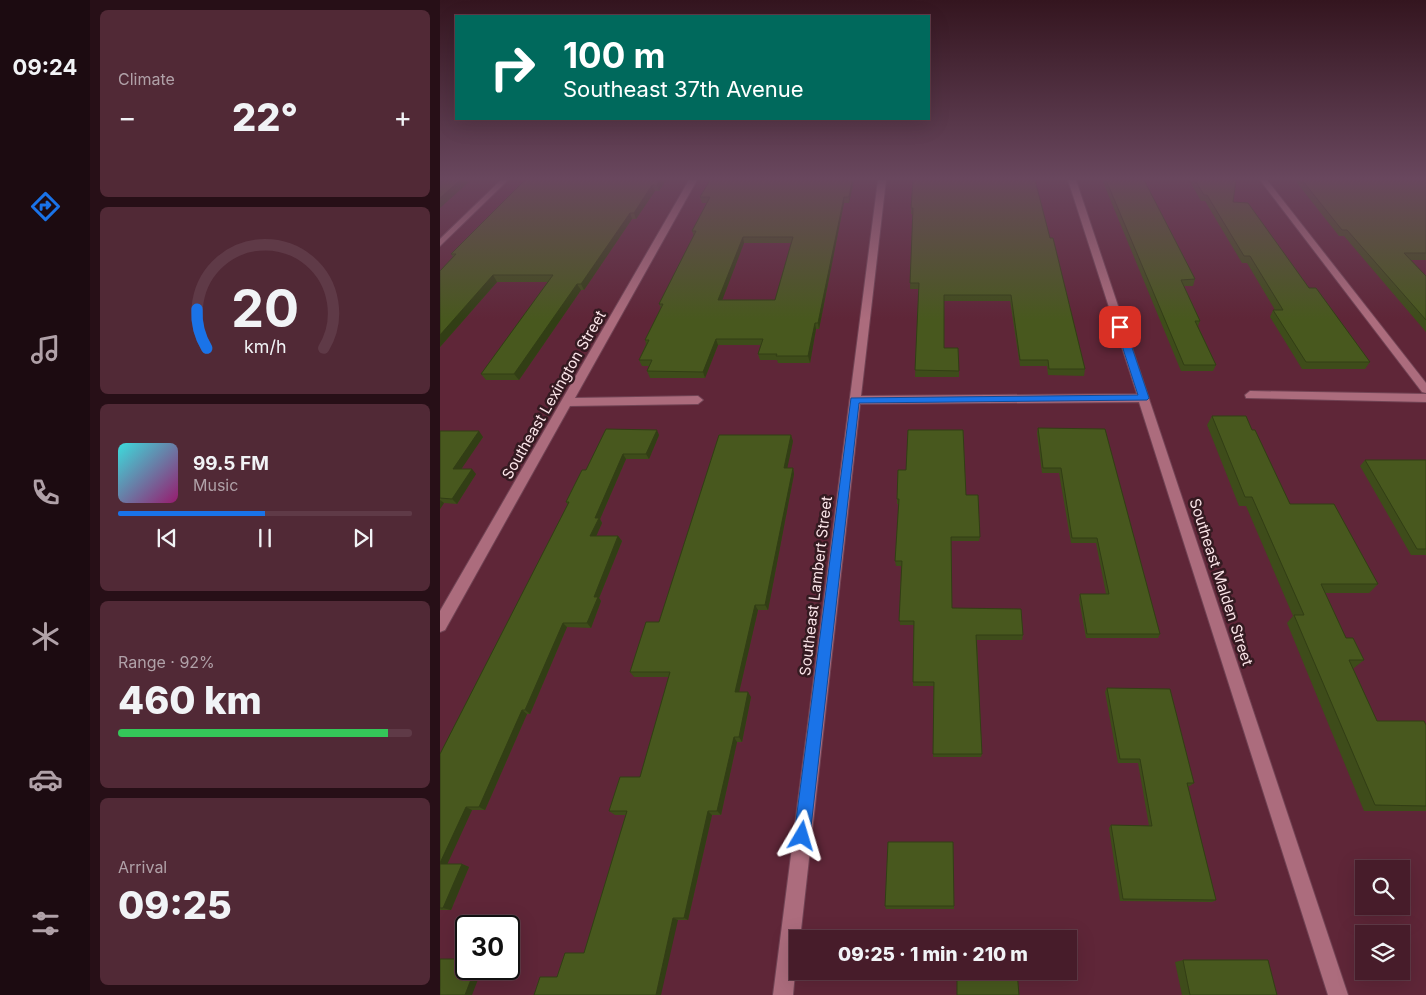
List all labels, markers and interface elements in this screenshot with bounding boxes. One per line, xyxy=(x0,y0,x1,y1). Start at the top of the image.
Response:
text: 100 m xyxy=(563,34,666,76)
icon: right xyxy=(480,35,545,100)
text: 09:24 xyxy=(13,54,77,80)
text: Climate xyxy=(118,69,175,89)
text: Southeast 37th Avenue xyxy=(563,76,804,102)
text: 22° xyxy=(232,94,298,140)
text: − xyxy=(118,100,137,134)
text: + xyxy=(393,100,412,134)
icon: directions xyxy=(28,189,63,224)
text: 20 xyxy=(231,277,299,340)
pin xyxy=(1099,306,1141,348)
street label: Southeast Lexington Street xyxy=(497,307,610,482)
icon: arrive xyxy=(1106,313,1134,341)
icon: music xyxy=(28,332,63,367)
text: km/h xyxy=(244,336,286,357)
text: 99.5 FM xyxy=(193,452,269,475)
icon: phone xyxy=(28,475,63,510)
text: Music xyxy=(193,475,238,495)
street label: Southeast Lambert Street xyxy=(795,495,836,677)
street label: Southeast Malden Street xyxy=(1185,496,1258,668)
icon: previous xyxy=(153,524,181,552)
icon: pause xyxy=(251,524,279,552)
icon: next xyxy=(349,524,377,552)
icon: climate xyxy=(28,619,63,654)
text: Range · 92% xyxy=(118,652,215,672)
text: 460 km xyxy=(118,677,262,723)
icon: car xyxy=(28,762,63,797)
position arrow xyxy=(775,809,827,861)
text: Arrival xyxy=(118,857,167,877)
map controls xyxy=(1355,860,1410,980)
button: search xyxy=(1355,860,1410,915)
text: 09:25 xyxy=(118,882,232,928)
icon: filters xyxy=(28,906,63,941)
speed limit sign: 30 xyxy=(455,915,520,980)
button: layers xyxy=(1355,925,1410,980)
text: 09:25 · 1 min · 210 m xyxy=(838,943,1028,966)

